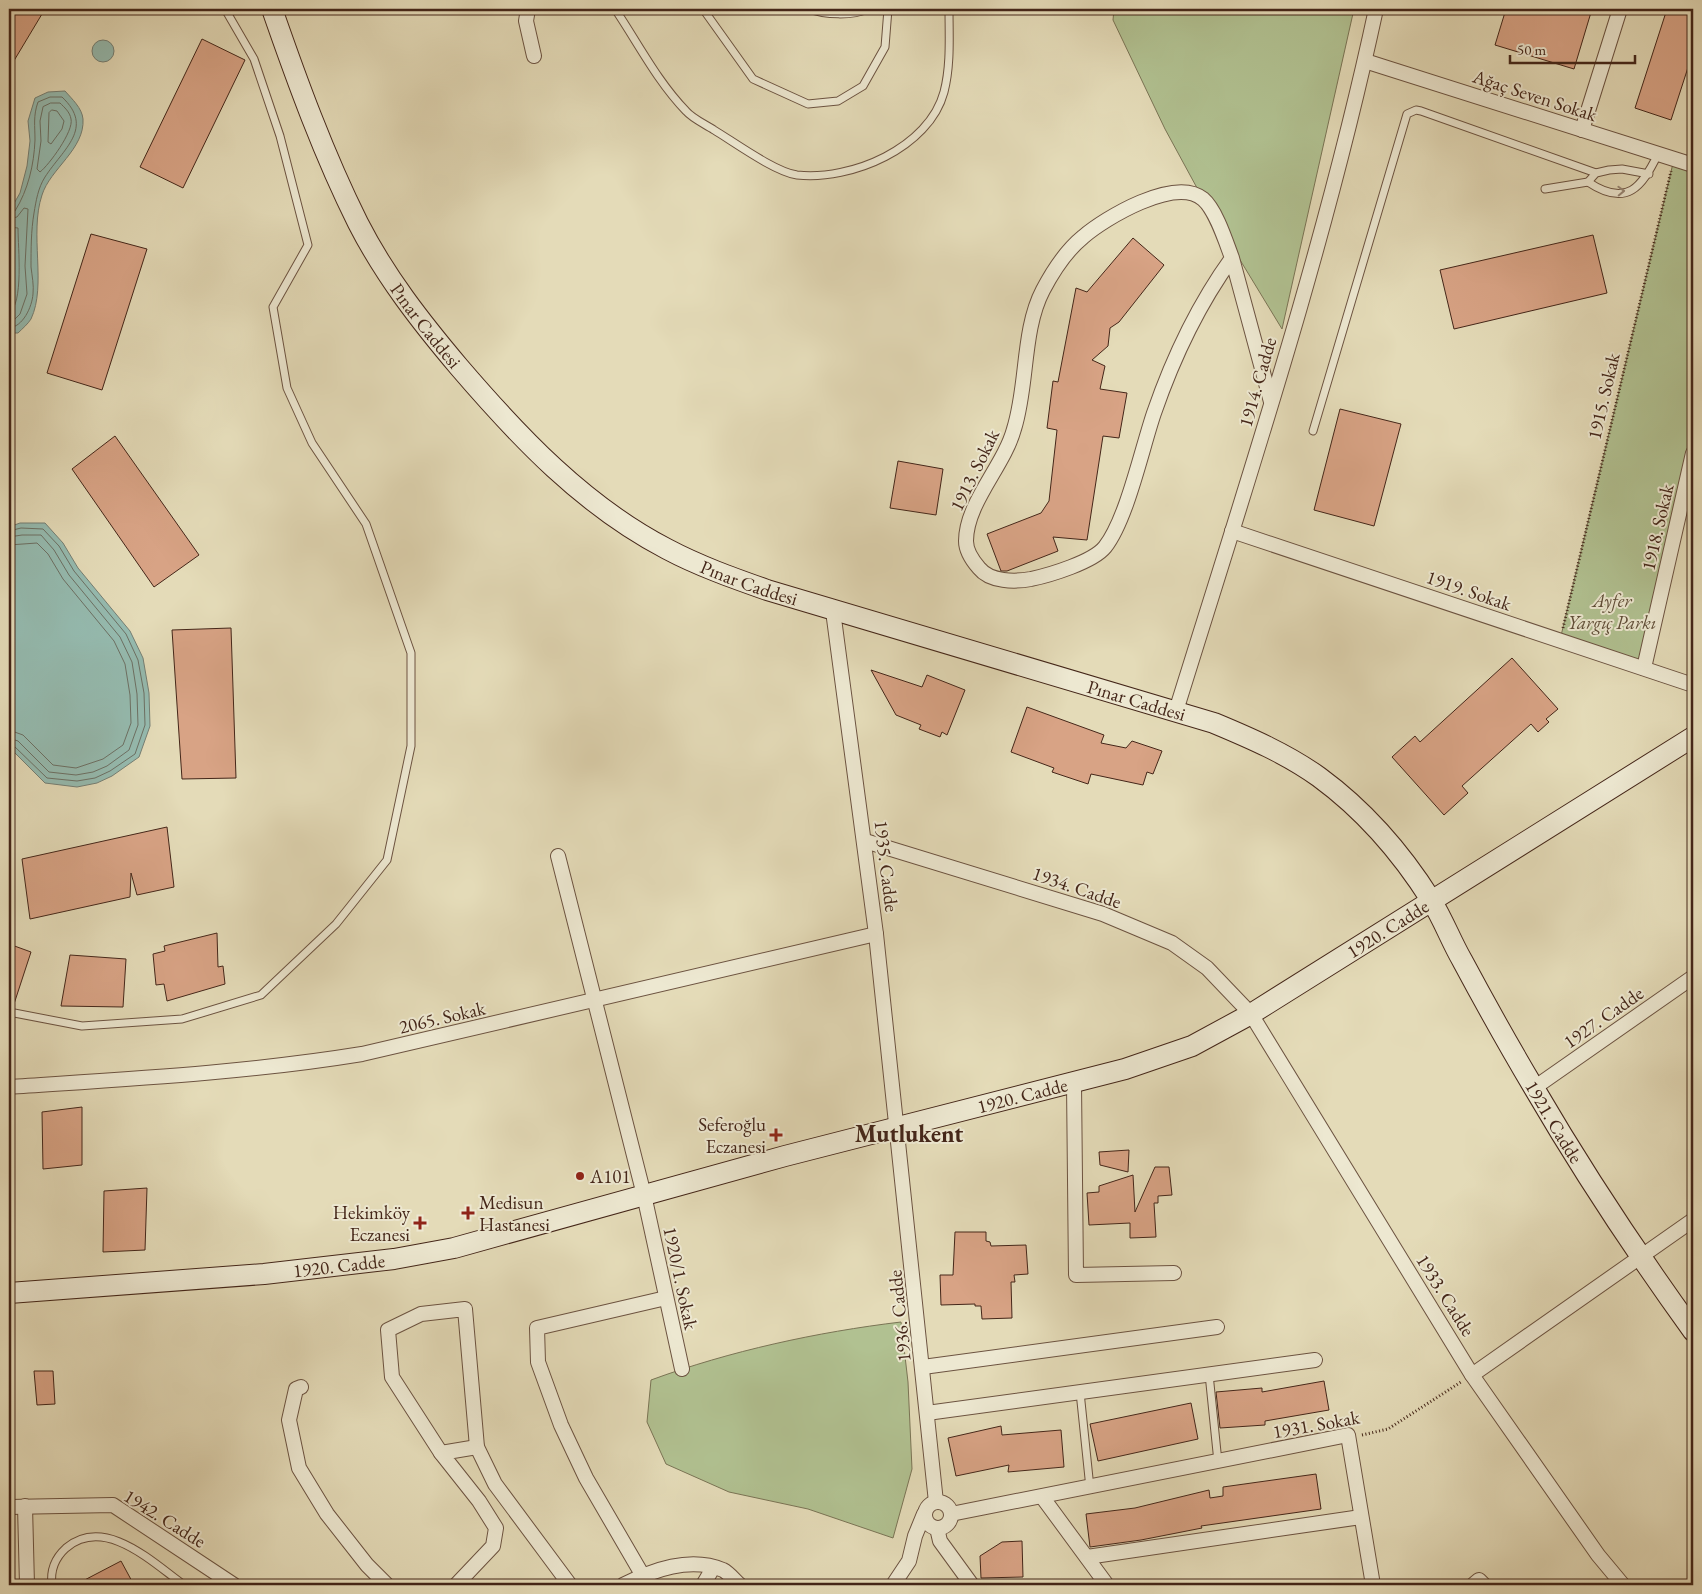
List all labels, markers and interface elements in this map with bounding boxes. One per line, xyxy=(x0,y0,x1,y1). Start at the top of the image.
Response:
scale bar xyxy=(1510,32,1634,64)
text: 50 m xyxy=(1517,40,1546,59)
street label: Ağaç Seven Sokak xyxy=(1469,63,1601,128)
one-way arrow xyxy=(1618,186,1626,197)
street label: Pınar Caddesi xyxy=(385,278,467,374)
street label: 1914. Cadde xyxy=(1233,334,1282,430)
street label: 1915. Sokak xyxy=(1581,349,1626,442)
street label: 1913. Sokak xyxy=(944,424,1005,515)
street label: 1918. Sokak xyxy=(1635,480,1680,573)
street label: Pınar Caddesi xyxy=(696,554,801,612)
street label: 1919. Sokak xyxy=(1423,564,1516,617)
park label: Ayfer Yargıç Parkı xyxy=(1568,588,1656,635)
street label: Pınar Caddesi xyxy=(1084,674,1189,727)
street label: 1935. Cadde xyxy=(868,819,905,913)
street label: 1934. Cadde xyxy=(1029,861,1125,914)
street label: 1920. Cadde xyxy=(1342,894,1433,964)
street label: 1927. Cadde xyxy=(1558,981,1648,1054)
street label: 2065. Sokak xyxy=(396,995,489,1040)
street label: 1920. Cadde xyxy=(974,1072,1070,1119)
street label: 1921. Cadde xyxy=(1519,1076,1588,1168)
place label: Seferoğlu Eczanesi xyxy=(698,1112,766,1159)
district label: Mutlukent xyxy=(855,1118,963,1149)
marker: Seferoğlu Eczanesi xyxy=(770,1129,782,1141)
place label: A101 xyxy=(589,1164,631,1189)
marker: A101 xyxy=(574,1170,586,1182)
place label: Medisun Hastanesi xyxy=(479,1190,550,1237)
place label: Hekimköy Eczanesi xyxy=(333,1200,411,1247)
marker: Medisun Hastanesi xyxy=(461,1206,475,1220)
marker: Hekimköy Eczanesi xyxy=(414,1217,426,1229)
street label: 1920/1. Sokak xyxy=(657,1224,704,1333)
street label: 1920. Cadde xyxy=(291,1248,386,1284)
street label: 1933. Cadde xyxy=(1411,1249,1481,1341)
street label: 1936. Cadde xyxy=(882,1269,917,1363)
street label: 1931. Sokak xyxy=(1271,1404,1363,1444)
street label: 1942. Cadde xyxy=(119,1483,211,1553)

